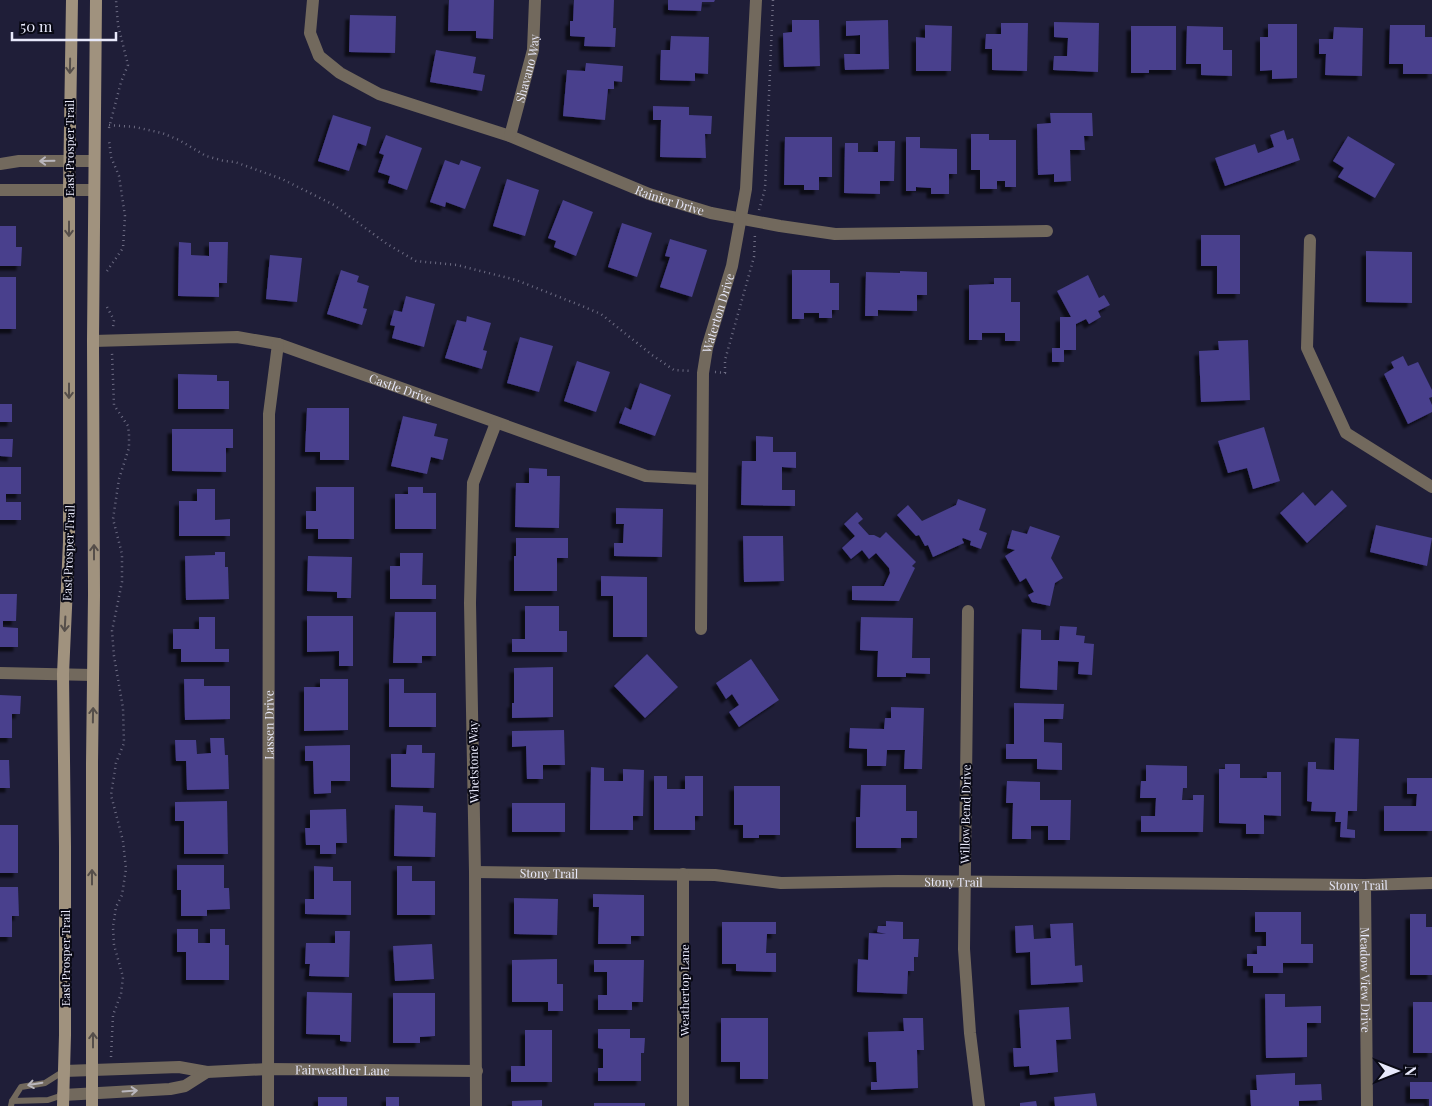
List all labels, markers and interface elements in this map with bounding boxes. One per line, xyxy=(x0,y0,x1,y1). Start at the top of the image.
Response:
scale bar xyxy=(12,10,116,42)
text: 50 m xyxy=(20,16,53,36)
street label: Shavano Way xyxy=(511,34,542,104)
one-way arrow xyxy=(65,58,75,74)
street label: East Prosper Trail xyxy=(61,99,77,196)
one-way arrow xyxy=(39,156,56,166)
street label: Rainier Drive xyxy=(633,181,706,218)
one-way arrow xyxy=(64,220,74,236)
street label: Waterton Drive xyxy=(698,271,737,356)
street label: Castle Drive xyxy=(367,369,434,407)
one-way arrow xyxy=(64,382,74,399)
street label: East Prosper Trail xyxy=(58,504,78,601)
one-way arrow xyxy=(89,545,99,561)
one-way arrow xyxy=(61,615,70,631)
street label: Lassen Drive xyxy=(261,690,277,760)
one-way arrow xyxy=(88,707,98,724)
street label: Whetstone Way xyxy=(464,721,482,804)
street label: Willow Bend Drive xyxy=(956,764,974,865)
street label: Stony Trail xyxy=(520,865,579,881)
one-way arrow xyxy=(87,870,97,886)
street label: Stony Trail xyxy=(924,873,983,890)
street label: Stony Trail xyxy=(1329,876,1389,893)
street label: East Prosper Trail xyxy=(57,909,73,1006)
street label: Meadow View Drive xyxy=(1357,927,1374,1033)
street label: Weathertop Lane xyxy=(676,944,692,1037)
one-way arrow xyxy=(88,1032,98,1048)
north arrow xyxy=(1372,1046,1422,1096)
street label: Fairweather Lane xyxy=(295,1061,390,1078)
text: N xyxy=(1401,1066,1420,1076)
one-way arrow xyxy=(28,1080,44,1090)
one-way arrow xyxy=(121,1087,137,1096)

